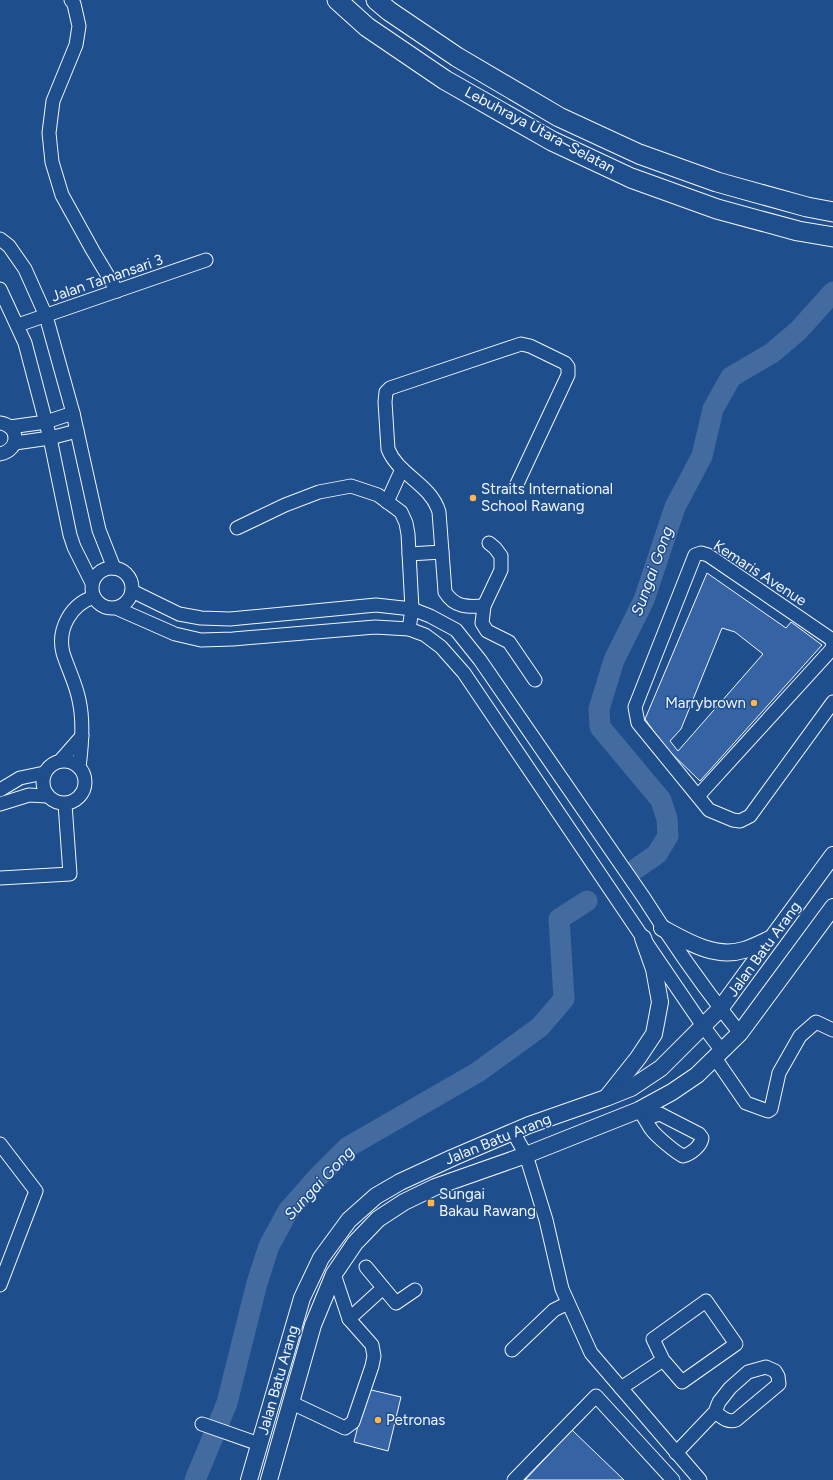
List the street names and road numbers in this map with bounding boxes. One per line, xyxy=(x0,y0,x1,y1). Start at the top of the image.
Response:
street label: Lebuhraya Utara–Selatan xyxy=(462,83,618,177)
street label: Jalan Tamansari 3 xyxy=(49,250,165,306)
street label: Kemaris Avenue xyxy=(710,536,810,610)
street label: Jalan Batu Arang xyxy=(724,898,804,1000)
street label: Jalan Batu Arang xyxy=(442,1109,554,1169)
street label: Jalan Batu Arang xyxy=(254,1323,302,1437)

